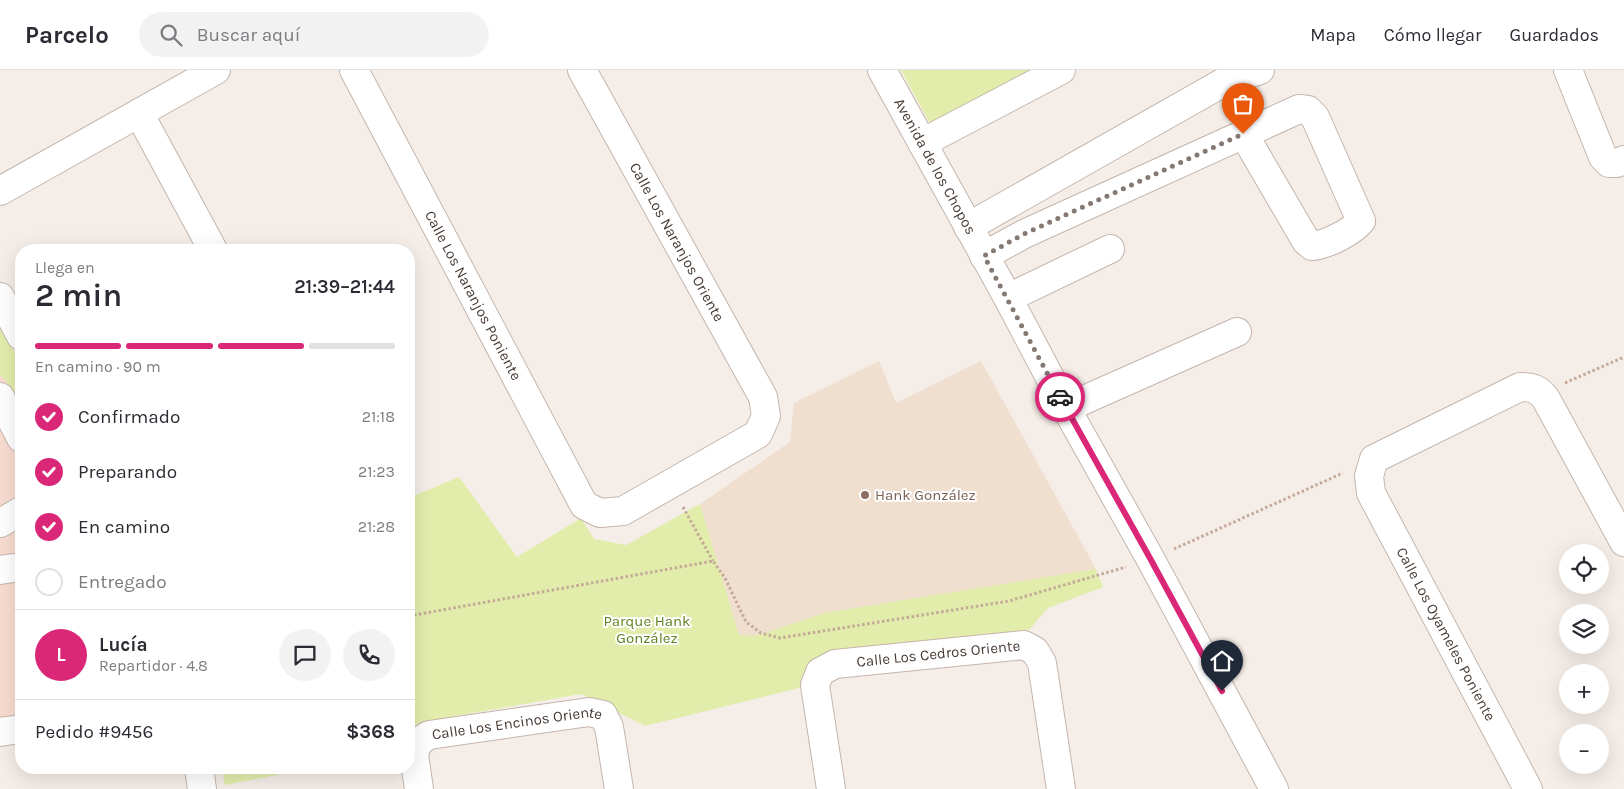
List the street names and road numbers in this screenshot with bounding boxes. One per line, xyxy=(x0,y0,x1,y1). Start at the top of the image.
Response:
street label: Avenida de los Chopos xyxy=(890,95,980,238)
street label: Calle Los Naranjos Oriente xyxy=(626,159,728,325)
street label: Calle Los Naranjos Poniente xyxy=(421,207,525,383)
street label: Calle Los Oyameles Poniente xyxy=(1393,544,1499,724)
street label: Calle Los Cedros Oriente xyxy=(856,636,1021,671)
street label: Calle Los Encinos Oriente xyxy=(431,703,604,743)

